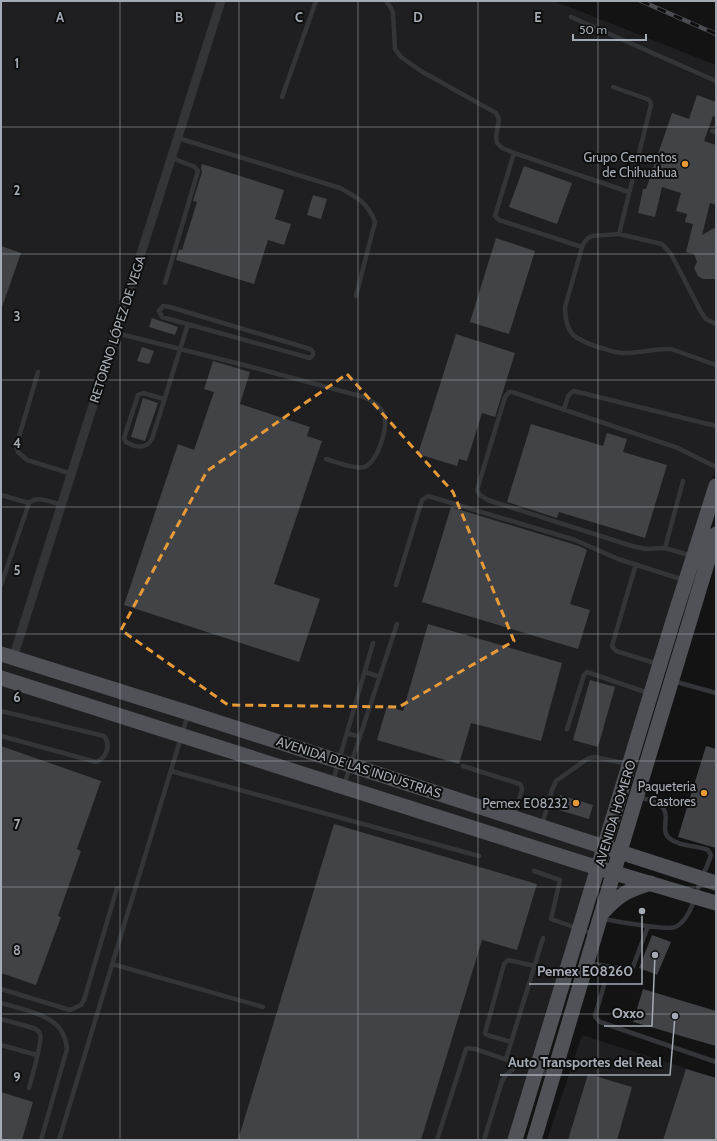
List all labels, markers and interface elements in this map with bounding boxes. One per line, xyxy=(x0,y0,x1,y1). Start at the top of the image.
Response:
text: A xyxy=(56,9,65,25)
text: B xyxy=(175,9,183,25)
text: C xyxy=(295,9,303,25)
text: D xyxy=(413,9,423,25)
text: E xyxy=(534,9,542,25)
scale bar xyxy=(573,16,646,42)
text: 50 m xyxy=(579,22,607,37)
text: 1 xyxy=(15,55,19,71)
place label: Grupo Cementos de Chihuahua xyxy=(584,149,678,180)
marker: Grupo Cementos de Chihuahua xyxy=(680,159,690,169)
text: 2 xyxy=(14,182,21,198)
street label: RETORNO LÓPEZ DE VEGA xyxy=(86,253,148,405)
text: 3 xyxy=(13,308,21,324)
text: 4 xyxy=(13,435,21,451)
text: 5 xyxy=(14,562,21,578)
text: 6 xyxy=(13,689,21,705)
street label: AVENIDA DE LAS INDUSTRIAS xyxy=(275,733,444,801)
street label: AVENIDA HOMERO xyxy=(591,758,639,868)
place label: Paqueteria Castores xyxy=(638,778,697,809)
marker: Paqueteria Castores xyxy=(699,788,709,798)
place label: Pemex E08232 xyxy=(482,795,568,811)
marker: Pemex E08232 xyxy=(571,798,581,808)
text: 7 xyxy=(14,816,21,832)
text: 8 xyxy=(13,942,21,958)
callout: Pemex E08260 xyxy=(529,958,642,984)
text: Pemex E08260 xyxy=(537,962,633,980)
callout: Oxxo xyxy=(604,1000,652,1026)
text: Oxxo xyxy=(612,1004,644,1022)
callout: Auto Transportes del Real xyxy=(500,1049,670,1075)
text: Auto Transportes del Real xyxy=(508,1053,662,1071)
text: 9 xyxy=(13,1069,21,1085)

